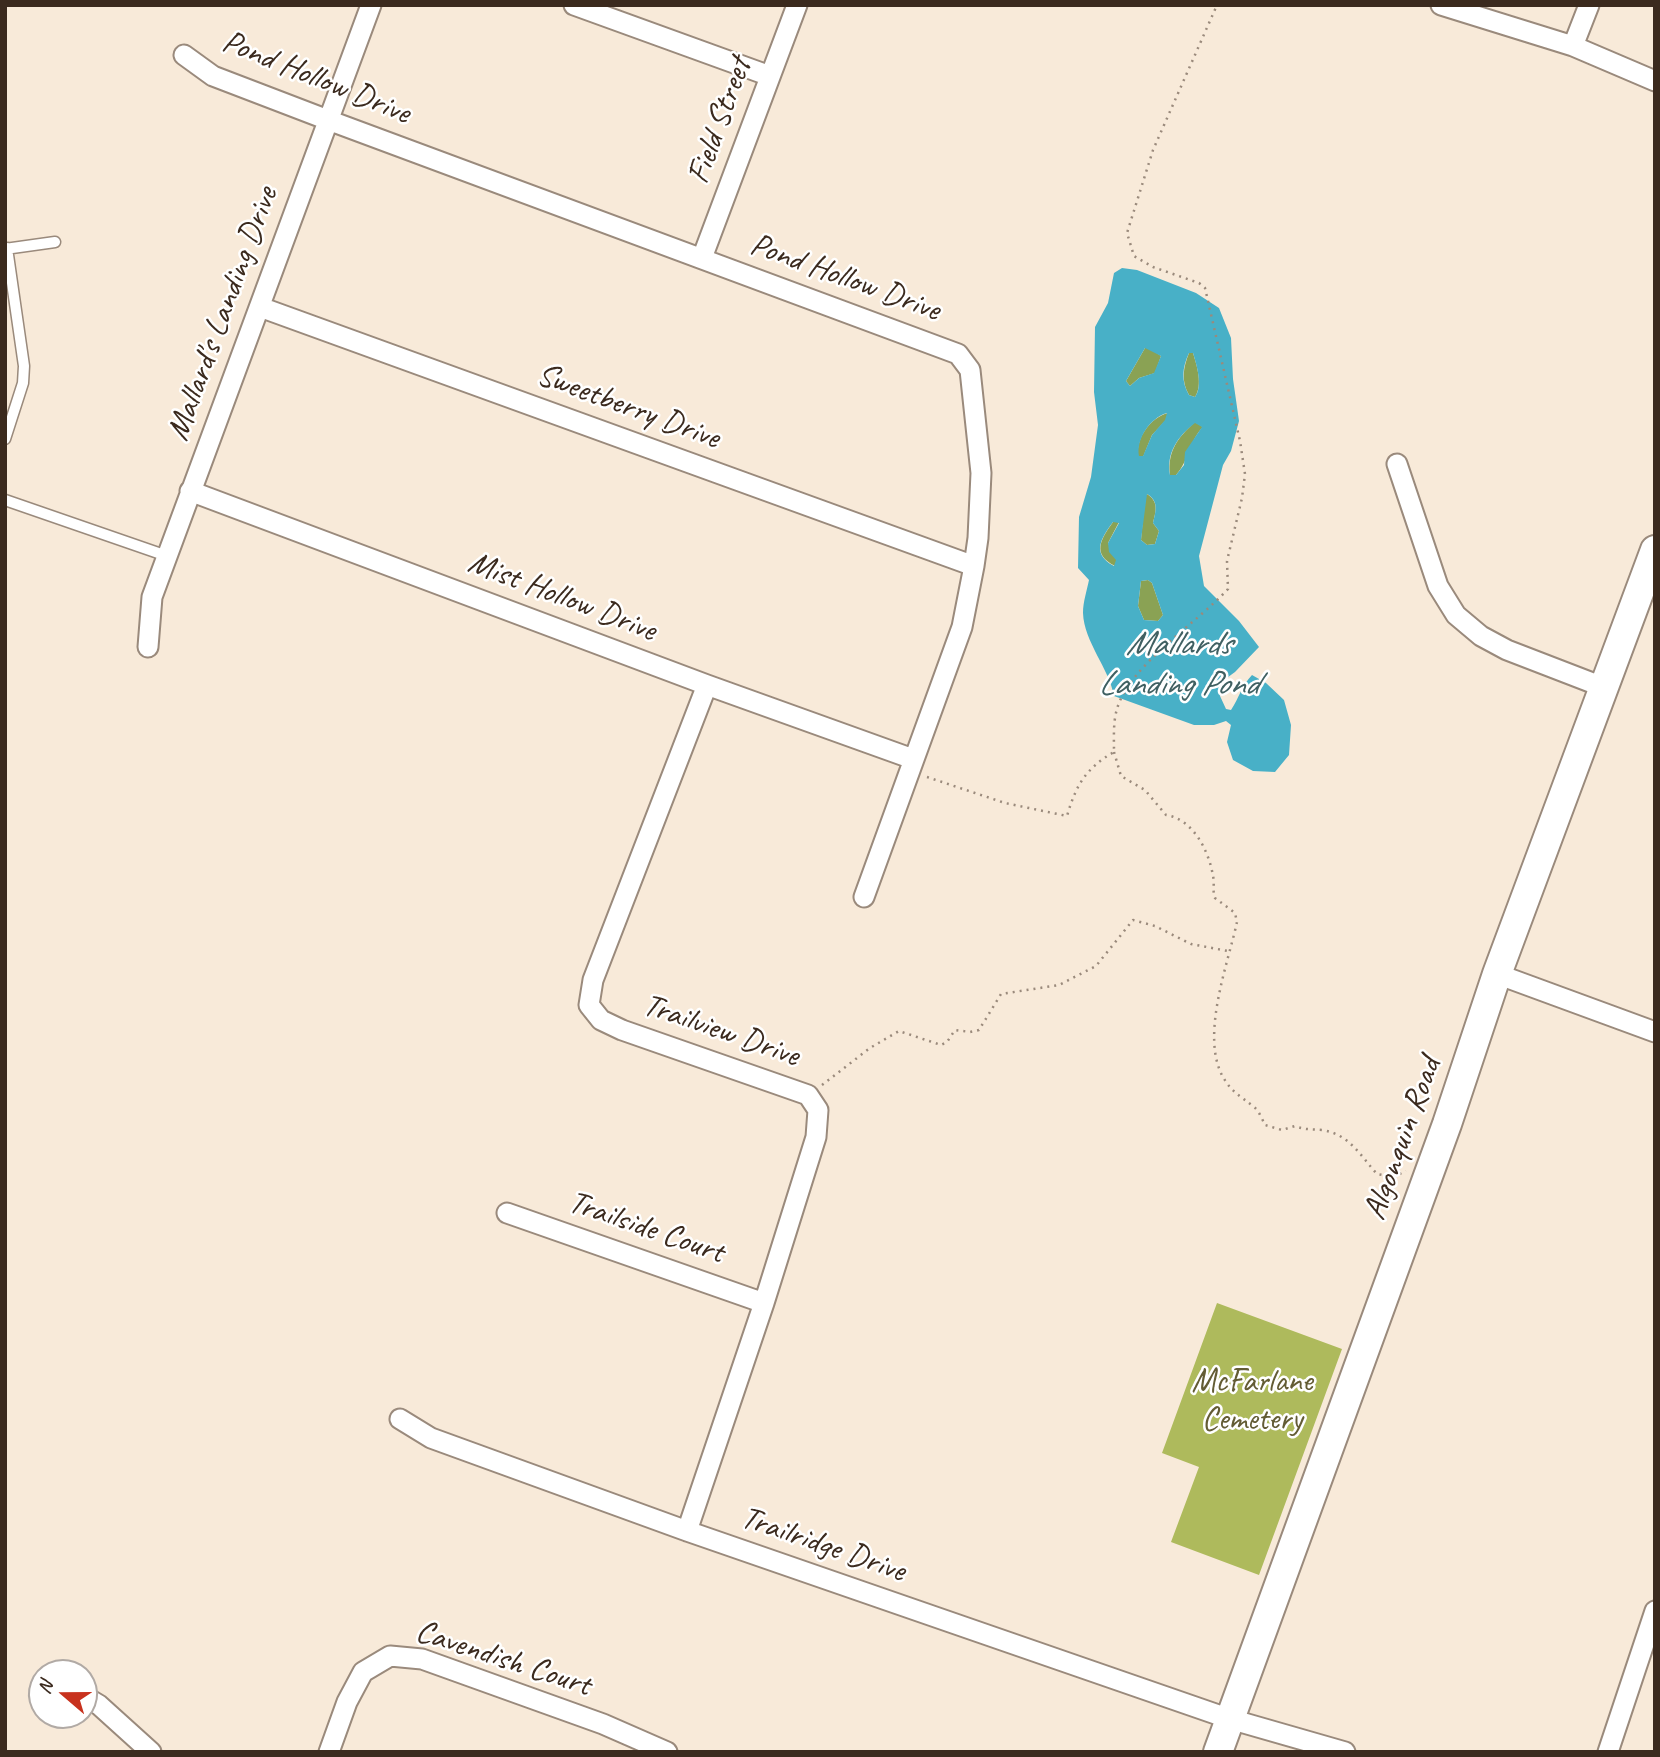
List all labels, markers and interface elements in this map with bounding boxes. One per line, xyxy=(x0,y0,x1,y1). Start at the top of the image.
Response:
street label: Pond Hollow Drive xyxy=(216,22,416,134)
street label: Field Street xyxy=(679,53,761,189)
street label: Mallard's Landing Drive xyxy=(159,182,287,446)
street label: Pond Hollow Drive xyxy=(745,225,945,331)
street label: Sweetberry Drive xyxy=(531,356,725,458)
street label: Mist Hollow Drive xyxy=(463,543,661,651)
water label: Mallards Landing Pond xyxy=(1098,624,1258,706)
street label: Trailview Drive xyxy=(638,986,804,1076)
street label: Algonquin Road xyxy=(1355,1053,1451,1225)
street label: Trailside Court xyxy=(563,1183,729,1273)
park label: McFarlane Cemetery xyxy=(1192,1362,1312,1440)
street label: Trailridge Drive xyxy=(736,1498,910,1592)
street label: Cavendish Court xyxy=(411,1612,595,1706)
north arrow xyxy=(28,1659,98,1729)
text: N xyxy=(32,1678,58,1697)

